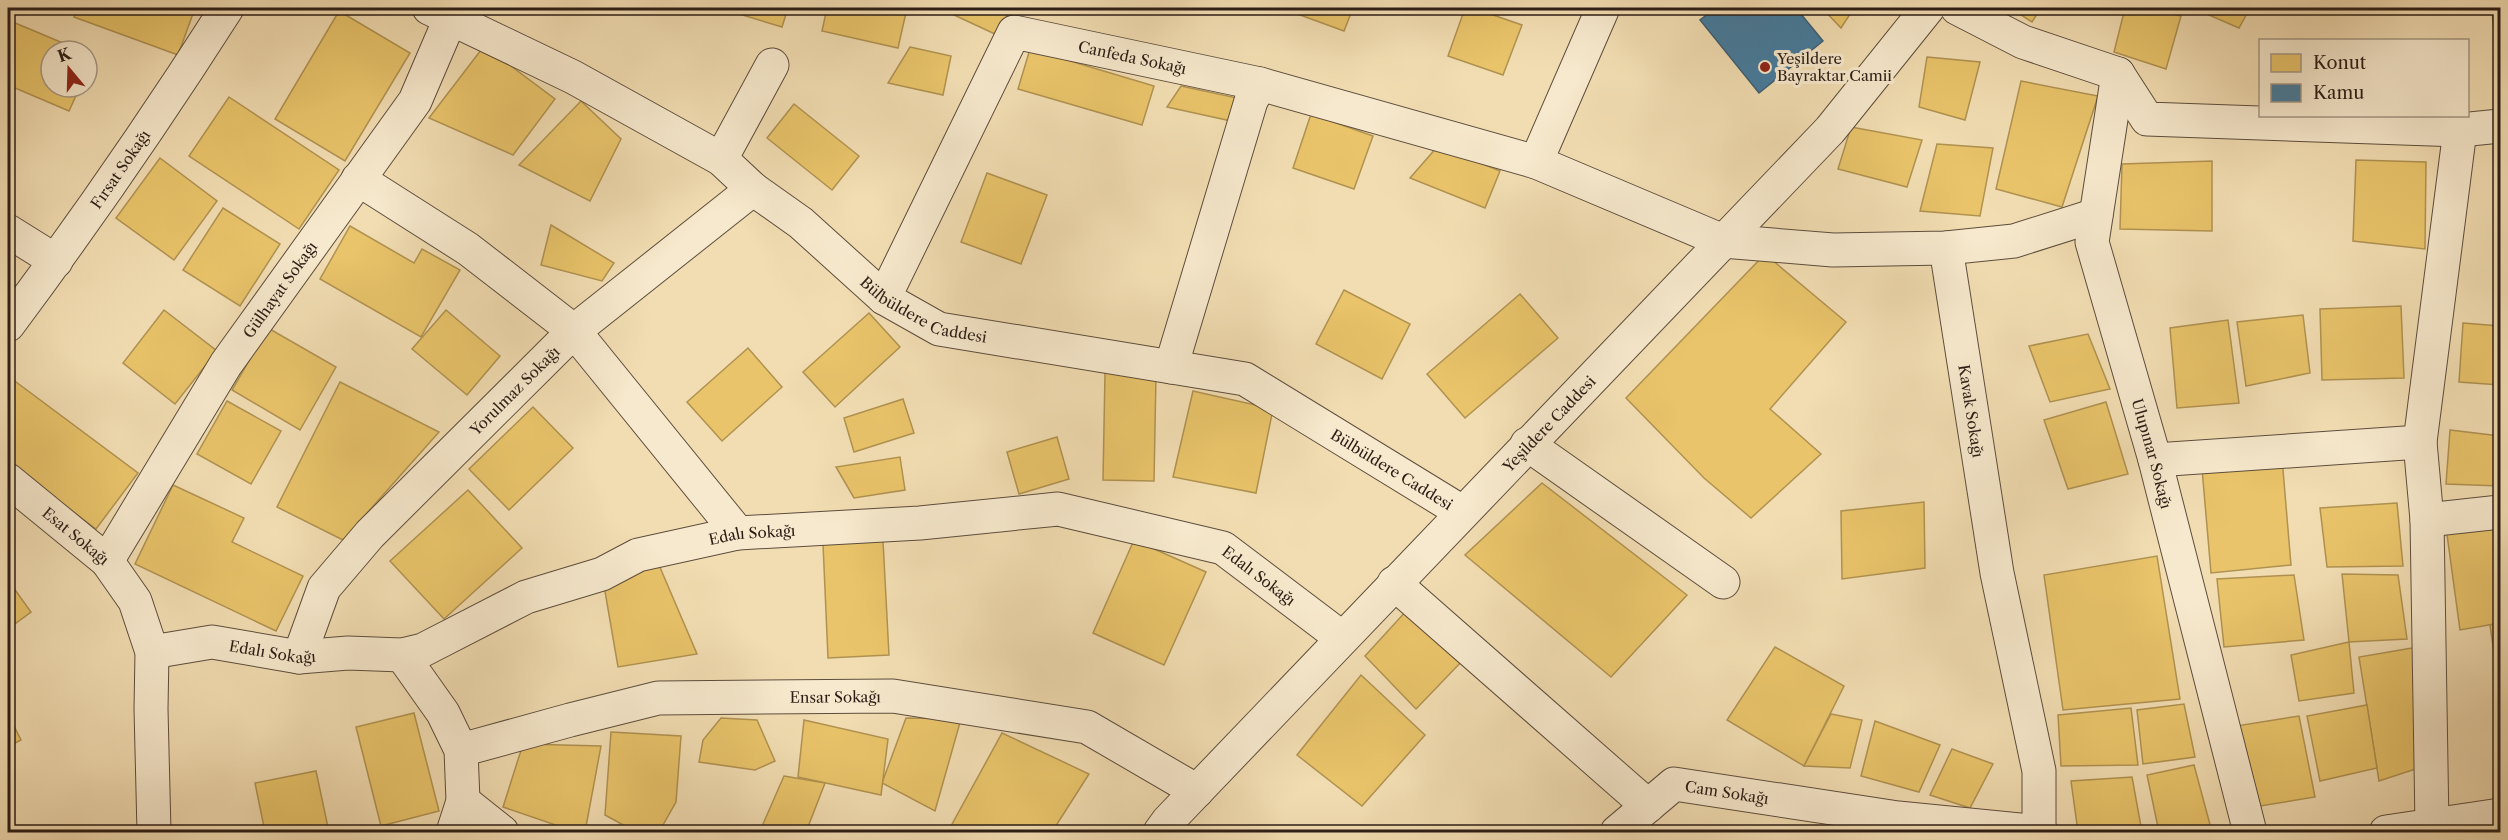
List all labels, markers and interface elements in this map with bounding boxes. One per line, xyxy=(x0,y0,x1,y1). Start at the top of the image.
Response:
street label: Canfeda Sokağı xyxy=(1076,36,1189,78)
north arrow xyxy=(39,39,99,99)
legend xyxy=(2259,39,2469,117)
text: K xyxy=(55,43,75,66)
place label: Yeşildere Bayraktar Camii xyxy=(1776,49,1892,85)
text: Konut xyxy=(2313,52,2367,74)
marker: Yeşildere Bayraktar Camii xyxy=(1758,60,1772,74)
text: Kamu xyxy=(2313,82,2364,104)
street label: Fırsat Sokağı xyxy=(86,126,154,212)
street label: Gülhayat Sokağı xyxy=(238,237,321,341)
street label: Bülbüldere Caddesi xyxy=(857,272,989,346)
street label: Yorulmaz Sokağı xyxy=(465,341,563,440)
street label: Kavak Sokağı xyxy=(1955,363,1988,459)
street label: Yeşildere Caddesi xyxy=(1498,371,1600,476)
street label: Ulupınar Sokağı xyxy=(2128,396,2177,511)
street label: Bülbüldere Caddesi xyxy=(1327,424,1457,514)
street label: Esat Sokağı xyxy=(39,503,114,569)
street label: Edalı Sokağı xyxy=(707,520,796,549)
street label: Edalı Sokağı xyxy=(1219,541,1300,609)
street label: Edalı Sokağı xyxy=(228,636,317,667)
street label: Ensar Sokağı xyxy=(790,687,881,706)
street label: Cam Sokağı xyxy=(1684,776,1770,808)

